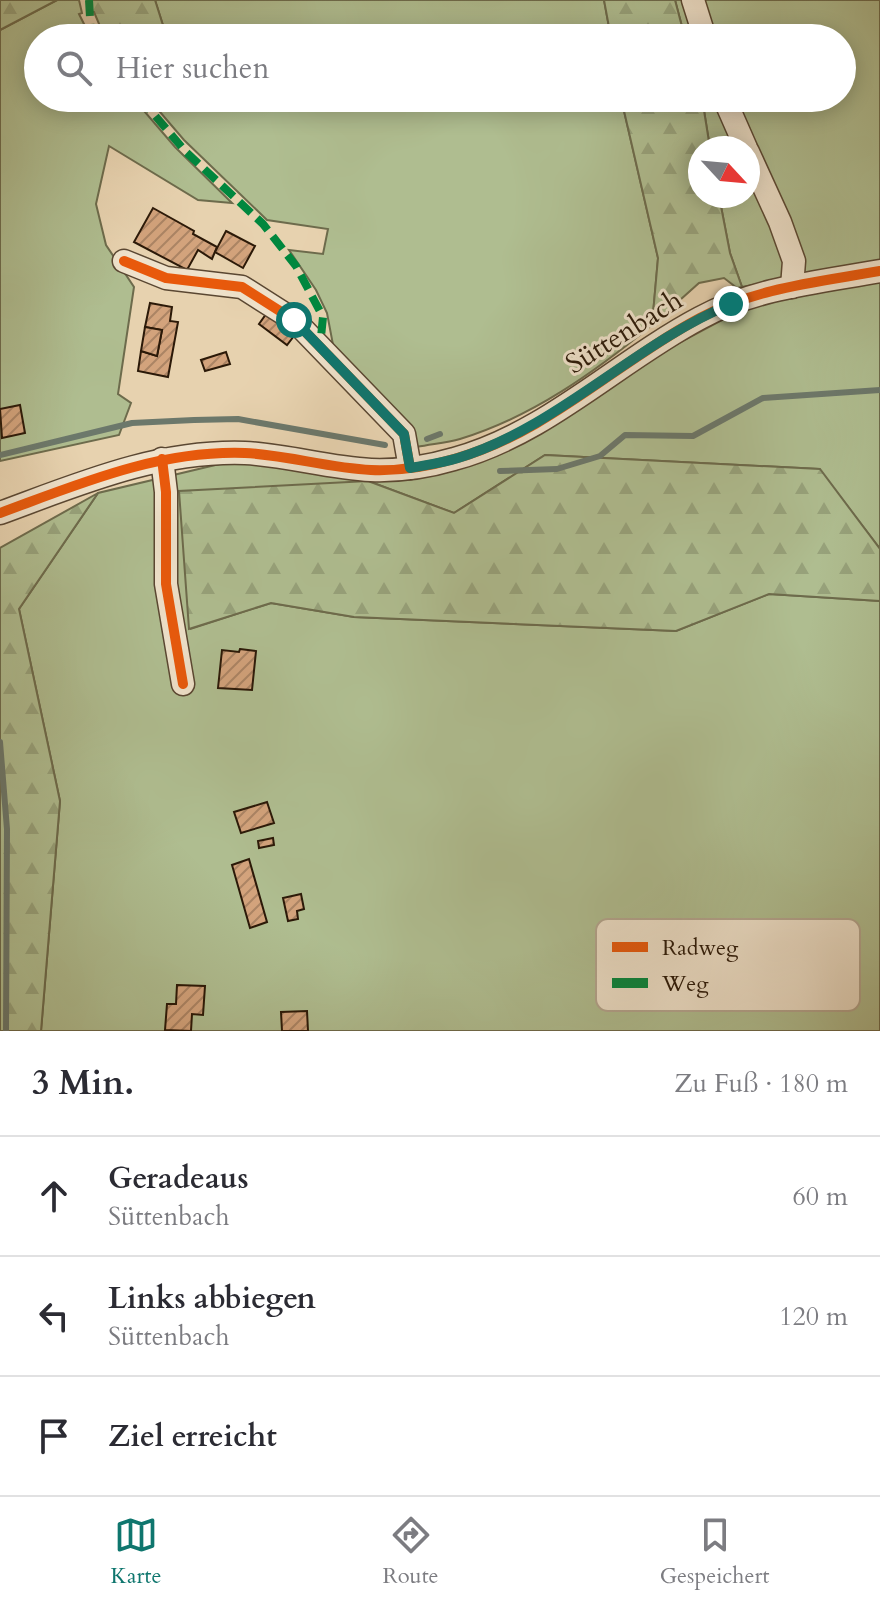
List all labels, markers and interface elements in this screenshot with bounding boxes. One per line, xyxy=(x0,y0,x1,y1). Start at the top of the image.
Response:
search box xyxy=(24,24,856,112)
icon: search xyxy=(52,46,96,90)
text: Hier suchen xyxy=(116,48,269,89)
north arrow xyxy=(688,136,760,208)
street label: Süttenbach xyxy=(558,281,690,383)
route end xyxy=(713,286,749,322)
route start xyxy=(276,302,312,338)
legend xyxy=(596,919,860,1011)
text: Radweg xyxy=(662,933,739,963)
text: Weg xyxy=(661,969,709,999)
text: 3 Min. xyxy=(32,1060,134,1106)
text: Zu Fuß · 180 m xyxy=(674,1066,848,1101)
text: Geradeaus xyxy=(108,1158,249,1199)
icon: ahead xyxy=(32,1174,76,1218)
text: 60 m xyxy=(792,1179,848,1214)
text: Süttenbach xyxy=(108,1199,230,1234)
text: Links abbiegen xyxy=(108,1278,316,1319)
icon: left xyxy=(32,1294,76,1338)
text: 120 m xyxy=(779,1299,848,1334)
text: Süttenbach xyxy=(108,1319,230,1354)
icon: arrive xyxy=(32,1414,76,1458)
text: Ziel erreicht xyxy=(108,1416,277,1457)
tab: Karte xyxy=(111,1513,161,1591)
tab: Route xyxy=(382,1513,439,1591)
tab: Gespeichert xyxy=(660,1513,769,1591)

